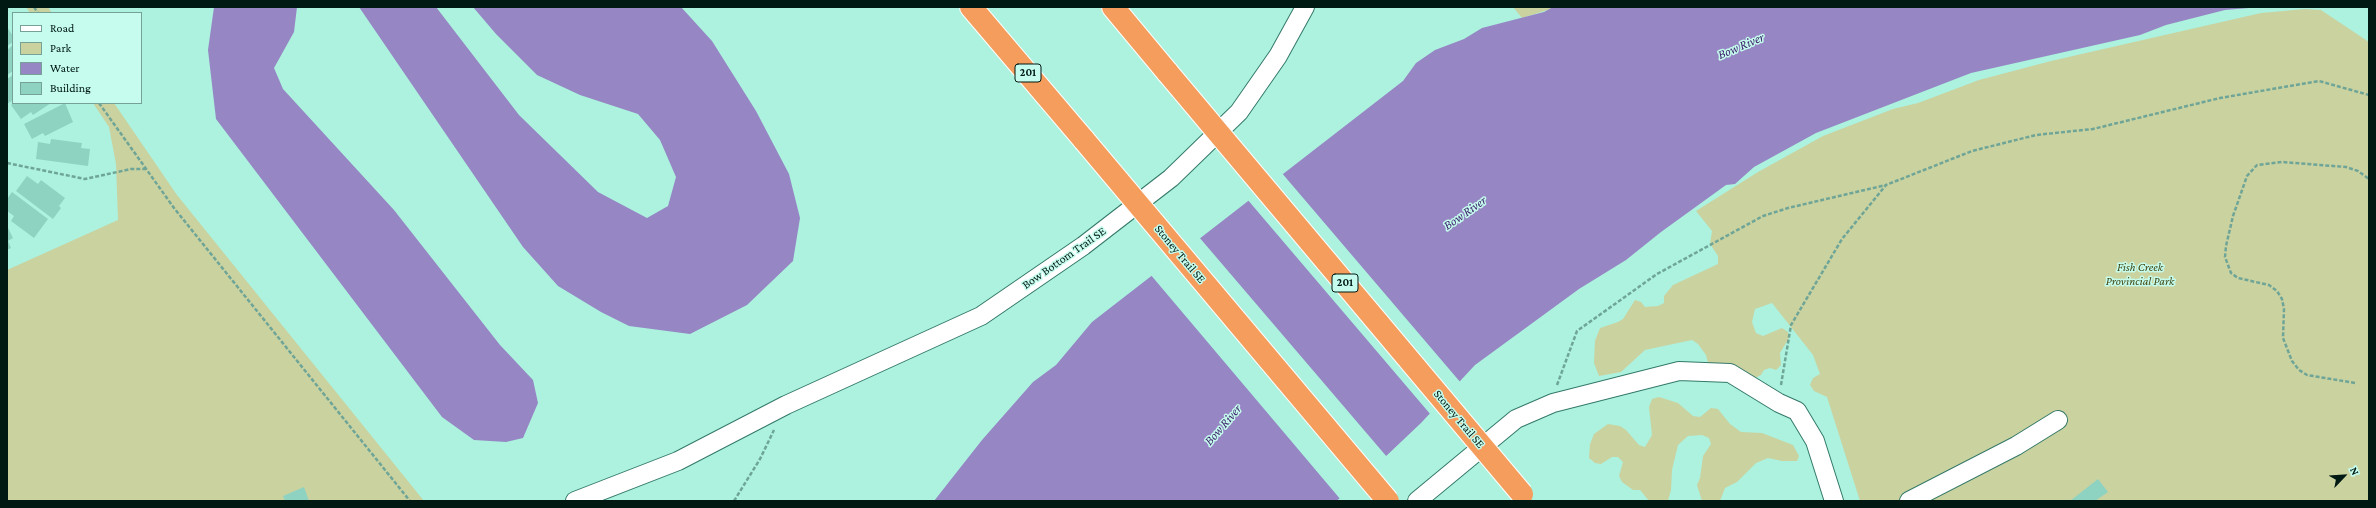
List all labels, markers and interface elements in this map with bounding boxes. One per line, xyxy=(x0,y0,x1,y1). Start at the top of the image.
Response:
legend xyxy=(12,12,142,104)
text: Road xyxy=(50,21,74,35)
water label: Bow River xyxy=(1715,29,1767,63)
text: Park xyxy=(50,41,71,55)
text: Water xyxy=(50,61,79,75)
road number: 201 xyxy=(1015,64,1041,82)
text: Building xyxy=(50,81,91,95)
water label: Bow River xyxy=(1441,193,1489,233)
street label: Stoney Trail SE xyxy=(1151,222,1209,286)
street label: Bow Bottom Trail SE xyxy=(1019,224,1109,292)
park label: Fish Creek Provincial Park xyxy=(2106,260,2174,288)
road number: 201 xyxy=(1332,274,1358,292)
street label: Stoney Trail SE xyxy=(1430,387,1488,451)
water label: Bow River xyxy=(1201,401,1245,449)
north arrow xyxy=(2324,456,2364,496)
text: N xyxy=(2348,465,2362,477)

